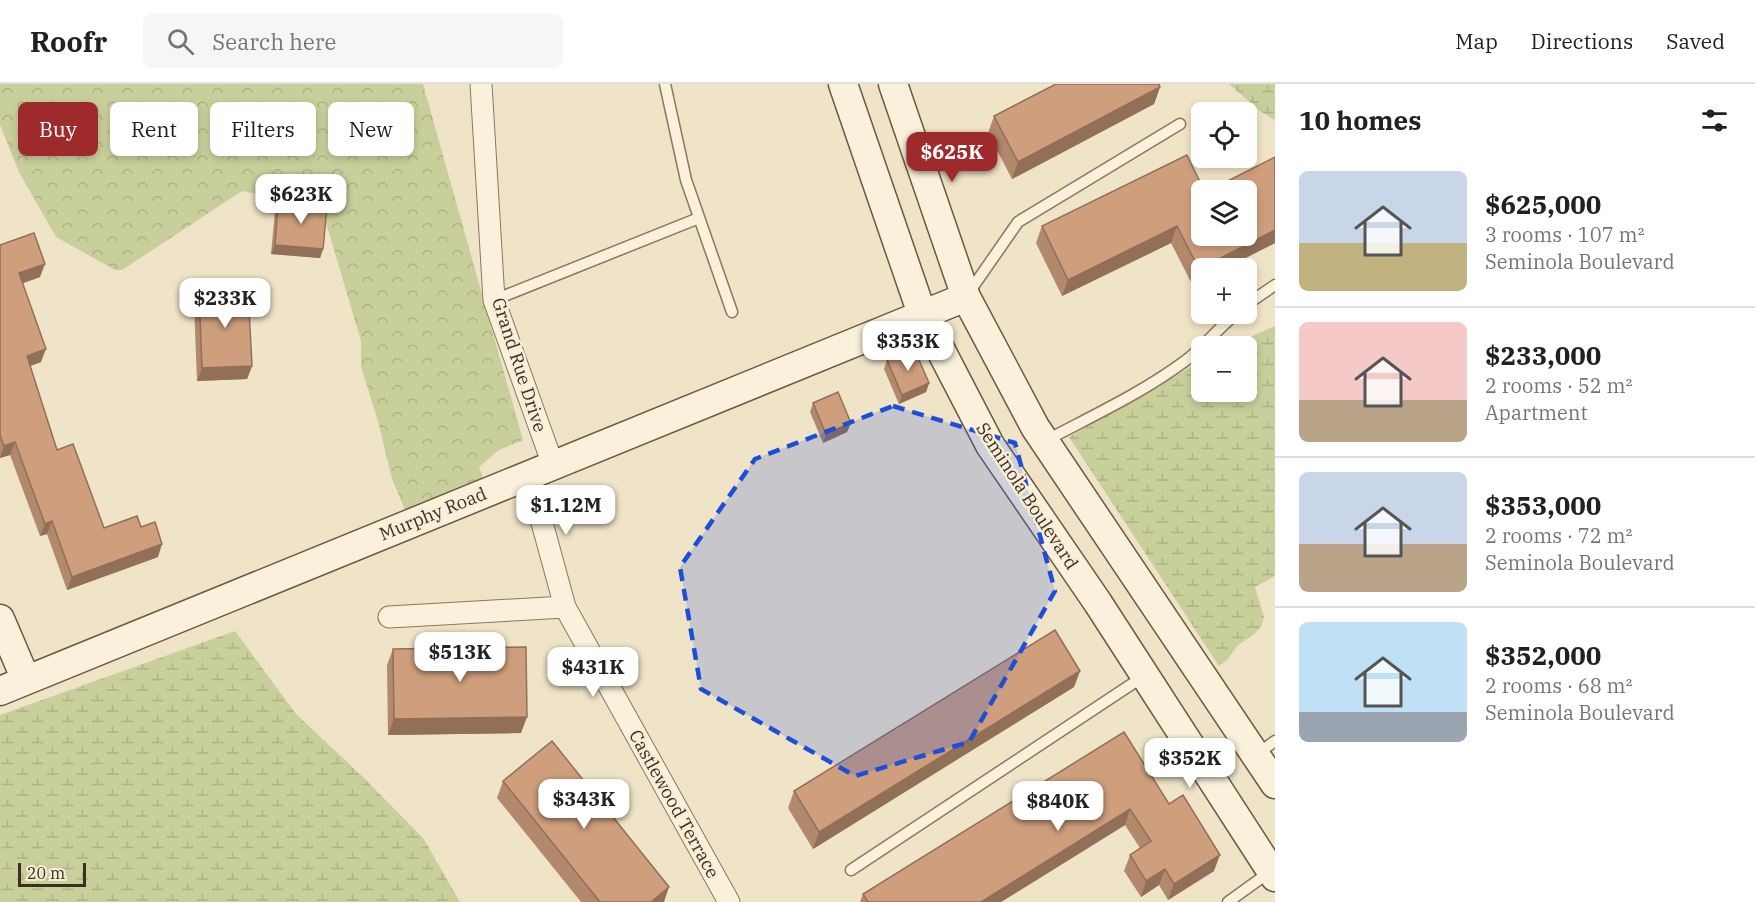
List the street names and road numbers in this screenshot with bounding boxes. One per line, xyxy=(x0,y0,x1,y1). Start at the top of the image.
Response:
street label: Grand Rue Drive xyxy=(487,295,552,435)
street label: Seminola Boulevard xyxy=(971,418,1084,574)
street label: Murphy Road xyxy=(376,482,490,545)
street label: Castlewood Terrace xyxy=(624,726,725,882)

